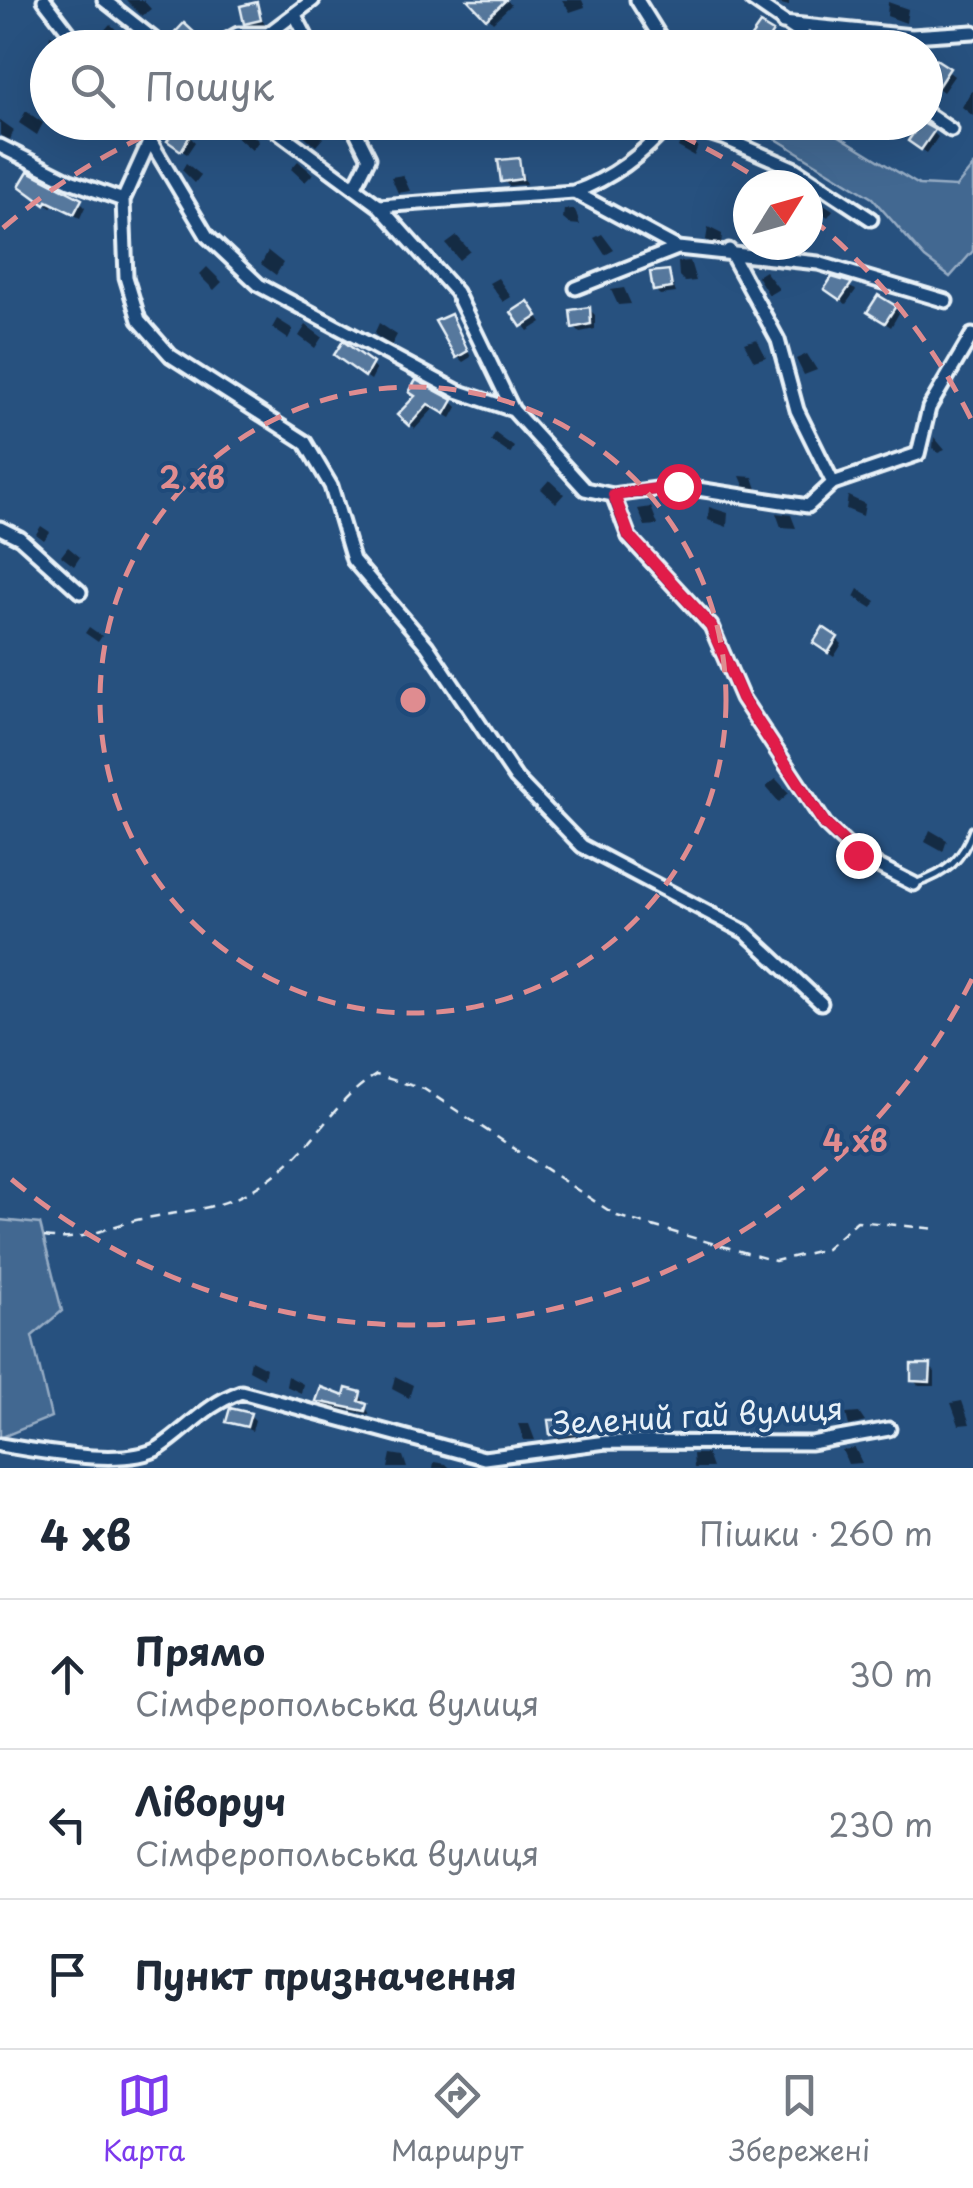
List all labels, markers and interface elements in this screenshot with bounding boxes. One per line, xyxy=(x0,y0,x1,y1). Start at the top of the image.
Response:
search box xyxy=(30,30,943,140)
text: Пошук xyxy=(145,57,274,114)
icon: search xyxy=(65,58,120,113)
north arrow xyxy=(733,170,823,260)
text: 2 хв xyxy=(159,454,225,499)
route start xyxy=(656,464,702,510)
centre of rings xyxy=(395,682,431,718)
route end xyxy=(836,833,882,879)
text: 4 хв xyxy=(822,1117,888,1162)
street label: Зелений гай вулиця xyxy=(551,1384,844,1445)
text: 4 хв xyxy=(40,1502,131,1565)
text: Пішки · 260 m xyxy=(699,1509,933,1557)
text: Прямо xyxy=(135,1622,265,1679)
icon: ahead xyxy=(40,1647,95,1702)
text: 30 m xyxy=(849,1650,933,1698)
text: Сімферопольська вулиця xyxy=(135,1679,539,1727)
text: Ліворуч xyxy=(135,1772,286,1829)
icon: left xyxy=(40,1797,95,1852)
text: 230 m xyxy=(828,1800,933,1848)
text: Сімферопольська вулиця xyxy=(135,1829,539,1877)
text: Пункт призначення xyxy=(135,1946,517,2003)
icon: arrive xyxy=(40,1947,95,2002)
tab: Карта xyxy=(103,2068,185,2171)
tab: Маршрут xyxy=(391,2068,523,2171)
tab: Збережені xyxy=(729,2068,870,2171)

